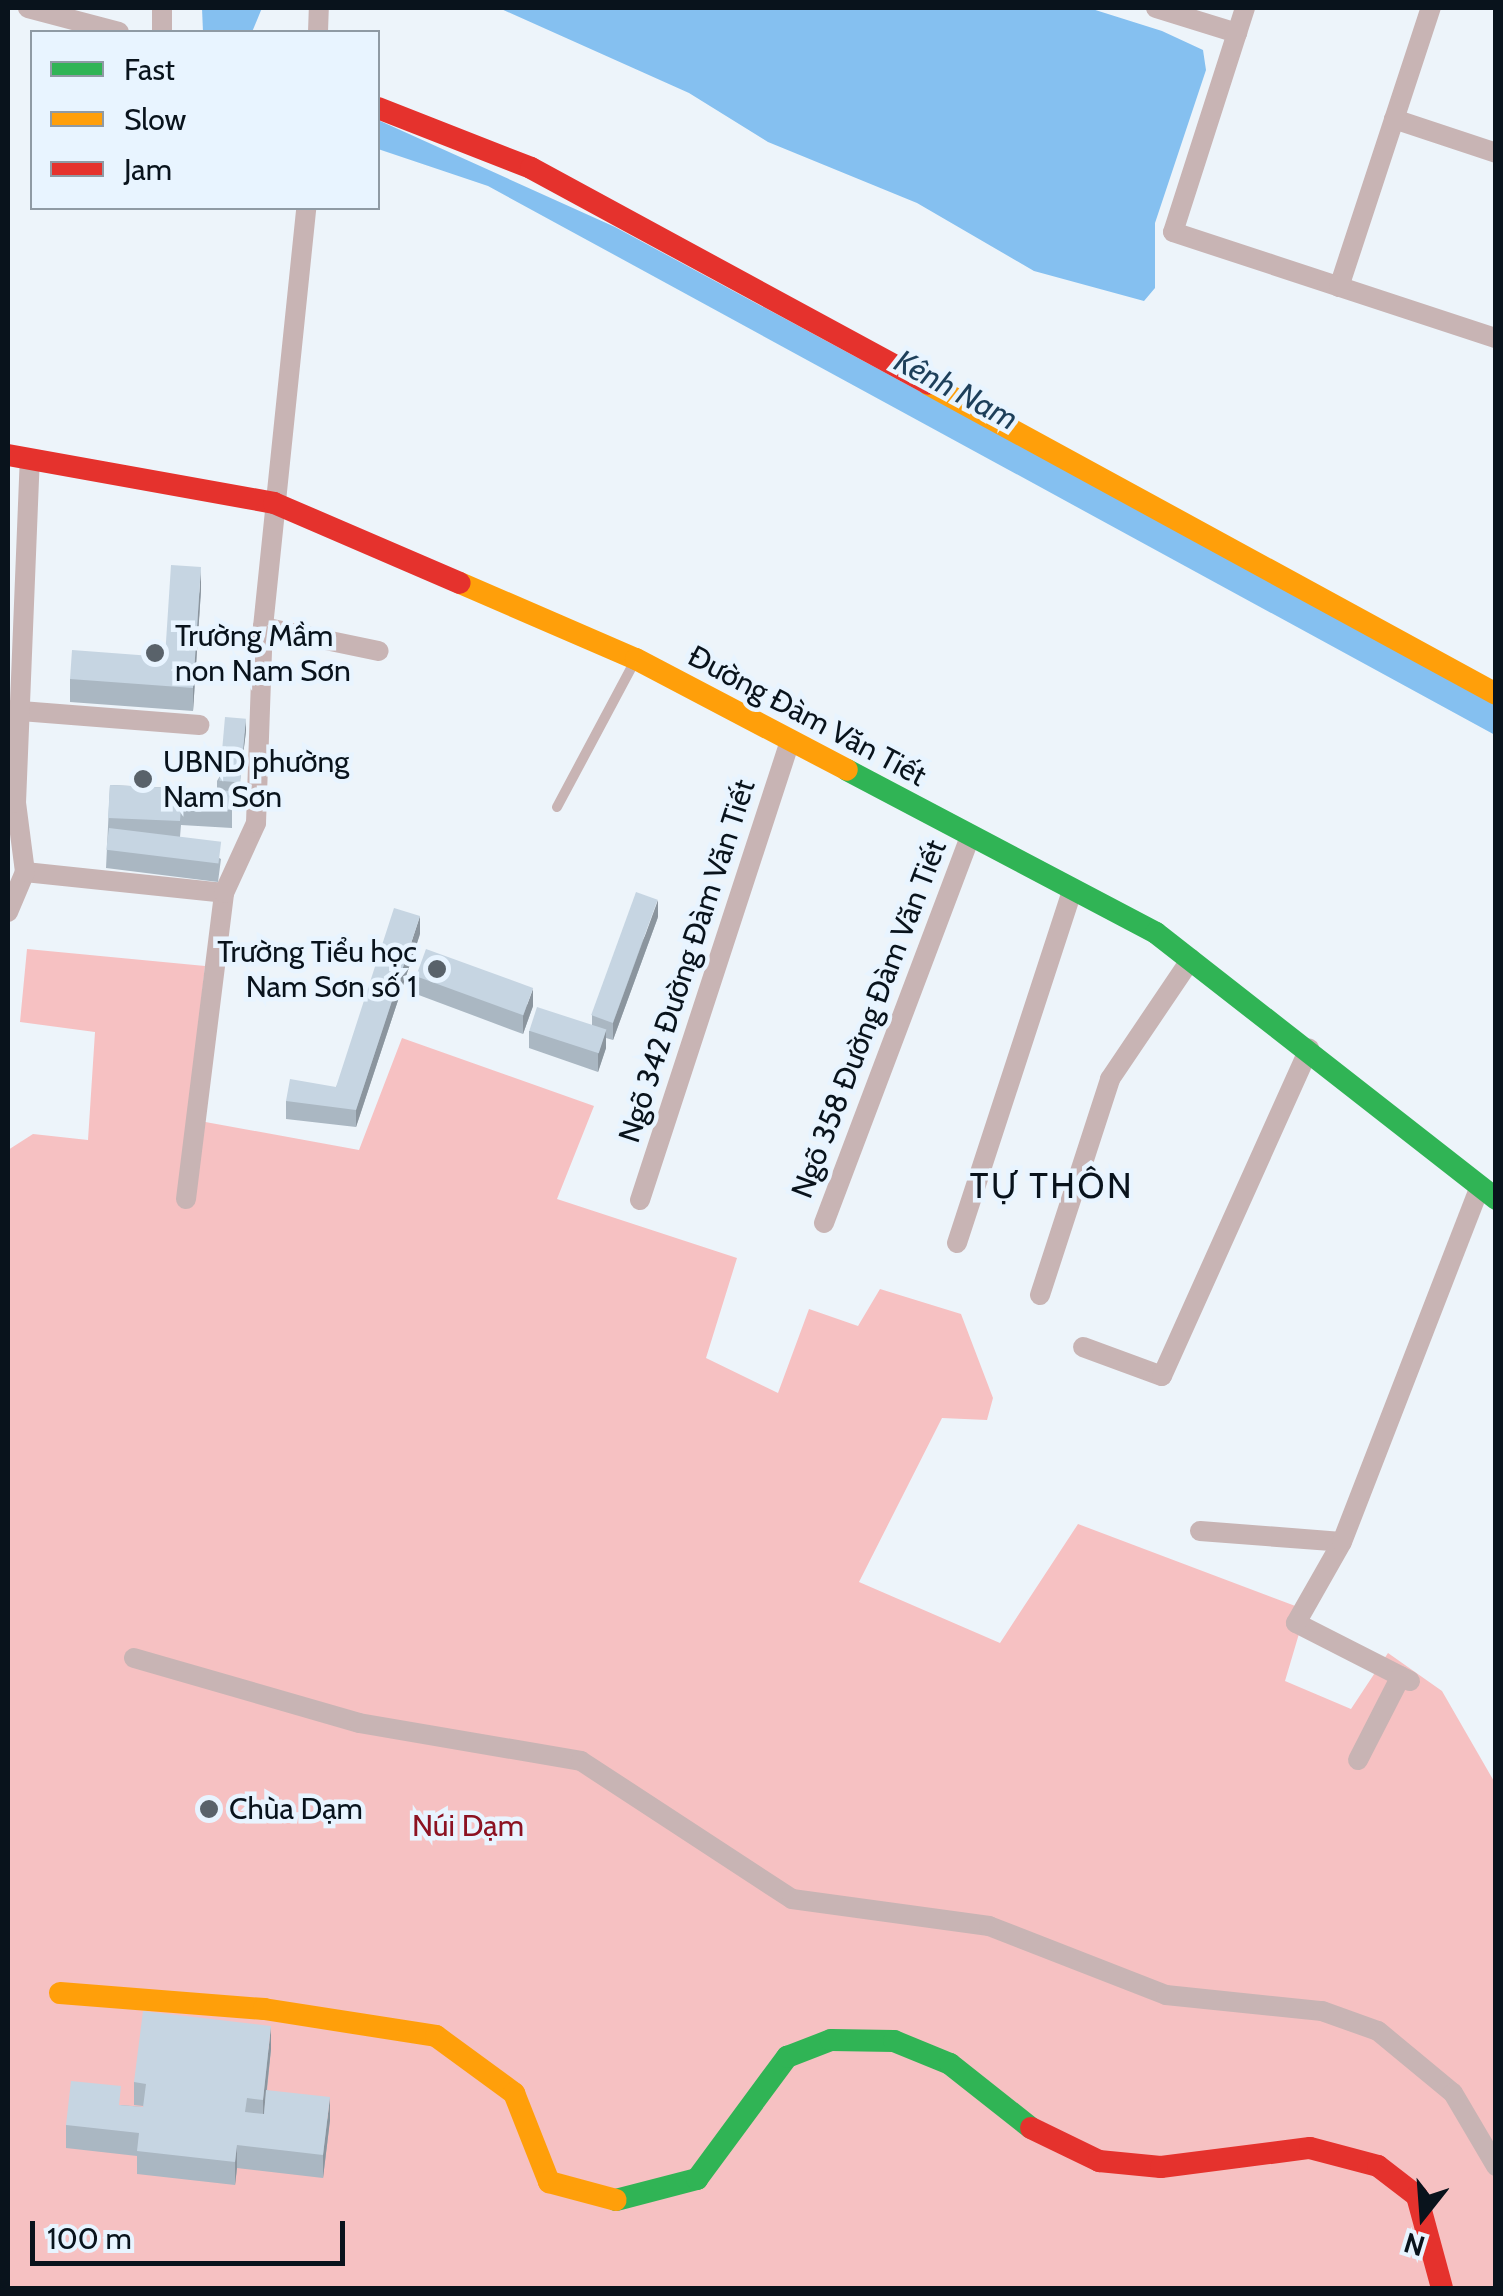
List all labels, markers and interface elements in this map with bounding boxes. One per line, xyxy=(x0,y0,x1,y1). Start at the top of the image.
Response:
legend xyxy=(30,30,380,210)
text: Fast xyxy=(124,51,175,88)
text: Slow xyxy=(124,101,186,138)
text: Jam xyxy=(124,151,172,188)
water label: Kênh Nam xyxy=(888,342,1024,438)
place label: Trường Mầm non Nam Sơn xyxy=(175,618,351,688)
street label: Đường Đàm Văn Tiết xyxy=(682,638,932,794)
marker: Trường Mầm non Nam Sơn xyxy=(144,642,166,664)
place label: UBND phường Nam Sơn xyxy=(163,744,349,814)
marker: UBND phường Nam Sơn xyxy=(132,768,154,790)
street label: Ngõ 342 Đường Đàm Văn Tiết xyxy=(611,775,763,1147)
street label: Ngõ 358 Đường Đàm Văn Tiết xyxy=(784,835,954,1203)
place label: Trường Tiểu học Nam Sơn số 1 xyxy=(217,934,417,1004)
marker: Trường Tiểu học Nam Sơn số 1 xyxy=(426,958,448,980)
district label: TỰ THÔN xyxy=(970,1165,1134,1207)
place label: Chùa Dạm xyxy=(229,1791,363,1827)
marker: Chùa Dạm xyxy=(198,1798,220,1820)
park label: Núi Dạm xyxy=(412,1808,524,1844)
north arrow xyxy=(1373,2166,1473,2266)
scale bar xyxy=(35,2201,350,2263)
text: 100 m xyxy=(47,2220,132,2257)
text: N xyxy=(1400,2226,1429,2264)

